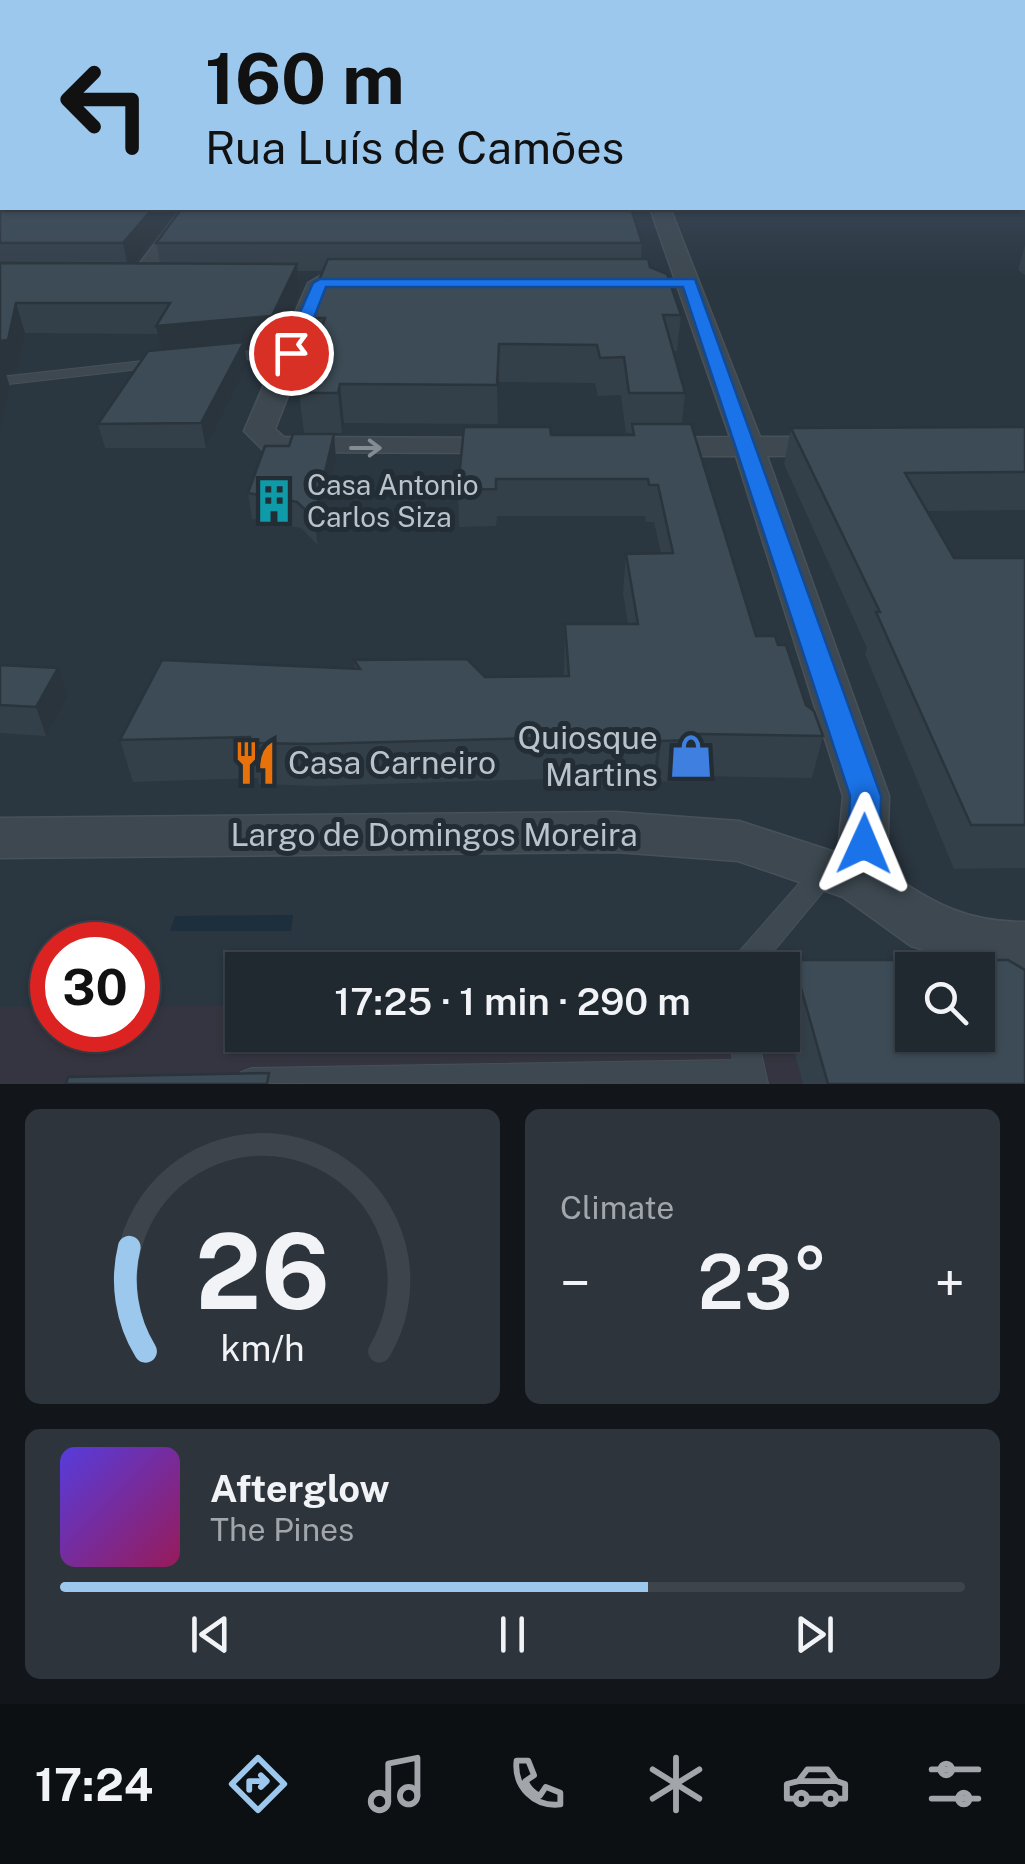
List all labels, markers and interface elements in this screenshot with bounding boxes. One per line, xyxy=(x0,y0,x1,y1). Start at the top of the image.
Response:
text: 160 m xyxy=(205,37,405,120)
icon: left xyxy=(40,40,170,170)
text: Rua Luís de Camões xyxy=(205,121,624,174)
pin xyxy=(249,311,334,396)
icon: arrive xyxy=(264,326,319,381)
one-way arrow xyxy=(348,438,381,458)
place label: Casa Antonio Carlos Siza xyxy=(307,468,479,533)
building icon: Casa Antonio Carlos Siza xyxy=(250,477,298,525)
place label: Quiosque Martins xyxy=(517,719,658,793)
shop icon: Quiosque Martins xyxy=(667,732,715,780)
restaurant icon: Casa Carneiro xyxy=(231,739,279,787)
place label: Casa Carneiro xyxy=(288,744,496,781)
position arrow xyxy=(812,792,916,896)
street label: Largo de Domingos Moreira xyxy=(230,816,638,853)
speed limit sign: 30 xyxy=(30,922,160,1052)
map controls xyxy=(895,952,995,1052)
button: search xyxy=(895,952,995,1052)
text: 17:25 · 1 min · 290 m xyxy=(334,979,691,1024)
text: Climate xyxy=(560,1189,674,1226)
text: 26 xyxy=(195,1210,330,1332)
text: 23° xyxy=(697,1238,828,1326)
text: − xyxy=(560,1251,591,1315)
text: + xyxy=(934,1251,965,1315)
text: km/h xyxy=(220,1327,305,1369)
text: Afterglow xyxy=(210,1466,390,1511)
text: The Pines xyxy=(210,1511,354,1548)
icon: previous xyxy=(183,1607,238,1662)
icon: pause xyxy=(485,1607,540,1662)
icon: next xyxy=(787,1607,842,1662)
icon: directions xyxy=(223,1749,293,1819)
icon: music xyxy=(362,1749,432,1819)
icon: phone xyxy=(502,1749,572,1819)
icon: climate xyxy=(641,1749,711,1819)
icon: car xyxy=(781,1749,851,1819)
icon: filters xyxy=(920,1749,990,1819)
text: 17:24 xyxy=(35,1758,153,1811)

